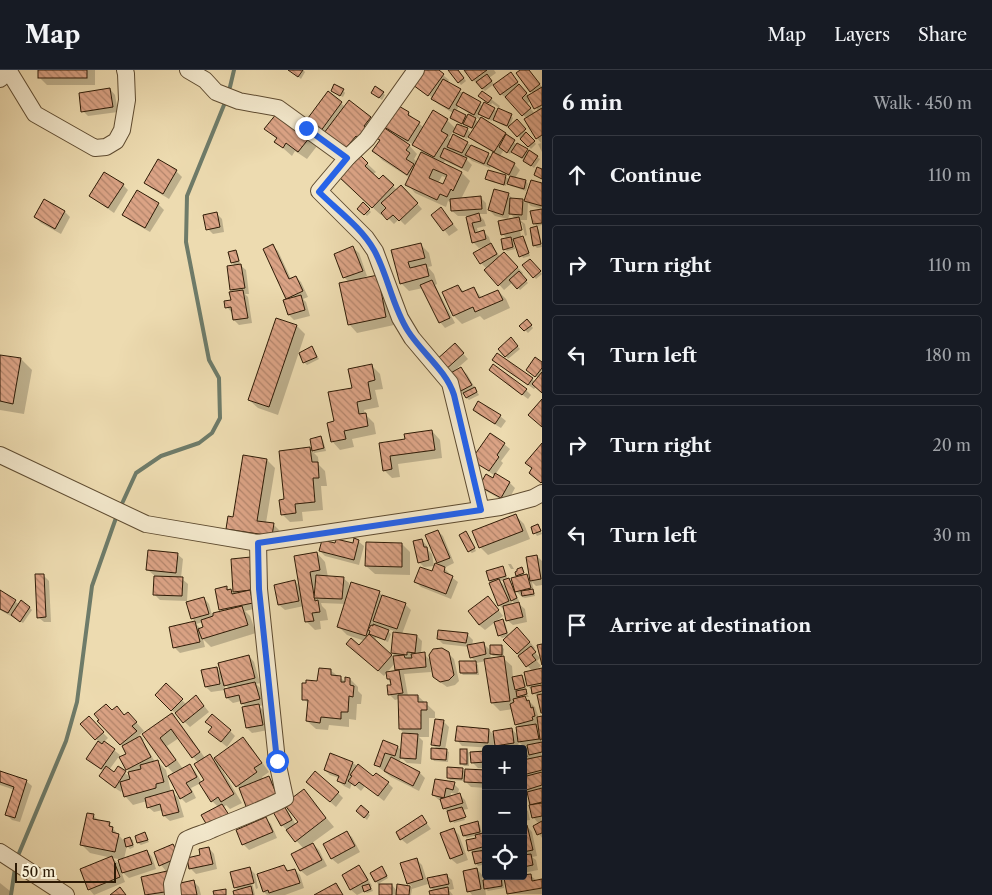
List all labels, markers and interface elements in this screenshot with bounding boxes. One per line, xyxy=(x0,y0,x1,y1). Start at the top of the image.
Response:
text: Map xyxy=(25,20,80,49)
text: Map xyxy=(768,24,806,46)
text: Layers xyxy=(834,24,890,46)
text: Share xyxy=(918,24,967,46)
text: 6 min xyxy=(562,90,623,115)
text: Walk · 450 m xyxy=(874,93,972,113)
route end xyxy=(295,117,318,140)
icon: ahead xyxy=(563,161,591,189)
text: Continue xyxy=(610,164,702,187)
text: 110 m xyxy=(928,165,971,185)
icon: right xyxy=(563,251,591,279)
text: Turn right xyxy=(610,254,711,277)
text: 110 m xyxy=(928,255,971,275)
icon: left xyxy=(563,341,591,369)
text: Turn left xyxy=(610,344,697,367)
text: 180 m xyxy=(925,345,971,365)
icon: right xyxy=(563,431,591,459)
text: Turn right xyxy=(610,434,711,457)
text: 20 m xyxy=(932,435,971,455)
icon: left xyxy=(563,521,591,549)
text: Turn left xyxy=(610,524,697,547)
text: 30 m xyxy=(933,525,971,545)
icon: arrive xyxy=(563,611,591,639)
text: Arrive at destination xyxy=(610,614,811,637)
map controls xyxy=(482,745,527,880)
button: + xyxy=(482,745,527,790)
route start xyxy=(266,750,289,773)
button: − xyxy=(482,790,527,835)
button: locate xyxy=(482,835,527,880)
scale bar xyxy=(15,860,116,883)
text: 50 m xyxy=(22,863,55,881)

